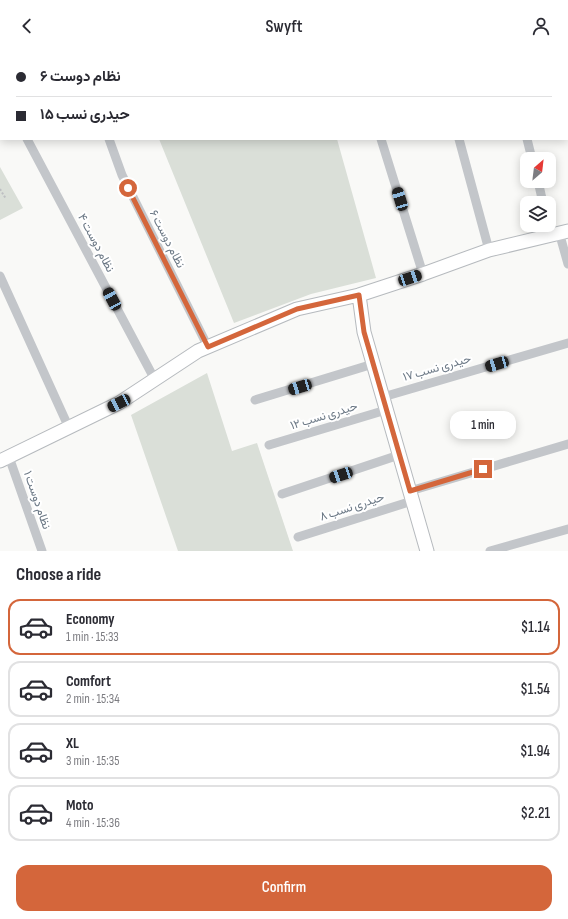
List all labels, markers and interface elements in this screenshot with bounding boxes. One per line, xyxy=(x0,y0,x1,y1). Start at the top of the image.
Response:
icon: back xyxy=(16,15,38,37)
icon: person xyxy=(530,15,552,37)
text: Swyft xyxy=(265,16,303,37)
text: نظام دوست ۶ xyxy=(40,67,121,86)
text: حیدری نسب ۱۵ xyxy=(40,105,130,124)
north arrow xyxy=(520,152,556,188)
map controls xyxy=(520,152,556,232)
route start xyxy=(119,179,137,197)
car xyxy=(391,186,409,212)
button: layers xyxy=(520,196,556,232)
street label: نظام دوست ۶ xyxy=(146,207,188,271)
street label: نظام دوست ۴ xyxy=(74,211,118,275)
car xyxy=(397,269,423,287)
car xyxy=(101,286,123,312)
street label: حیدری نسب ۱۷ xyxy=(401,351,473,385)
car xyxy=(484,355,510,373)
car xyxy=(287,378,313,396)
car xyxy=(106,392,132,414)
street label: حیدری نسب ۱۲ xyxy=(289,399,359,433)
callout: 1 min xyxy=(450,411,516,439)
text: 1 min xyxy=(471,417,495,433)
route end xyxy=(474,460,492,478)
car xyxy=(328,466,354,484)
street label: نظام دوست ۱ xyxy=(20,469,54,531)
street label: حیدری نسب ۸ xyxy=(318,490,386,524)
text: Choose a ride xyxy=(16,564,101,585)
icon: car xyxy=(18,609,54,645)
text: Economy xyxy=(66,610,115,629)
text: $1.14 xyxy=(521,618,550,637)
text: 1 min · 15:33 xyxy=(66,629,119,645)
icon: car xyxy=(18,671,54,707)
text: Comfort xyxy=(66,672,111,691)
text: $1.54 xyxy=(520,680,550,699)
text: 2 min · 15:34 xyxy=(66,691,120,707)
icon: car xyxy=(18,733,54,769)
text: XL xyxy=(66,734,79,753)
text: $1.94 xyxy=(520,742,550,761)
text: 3 min · 15:35 xyxy=(66,753,119,769)
icon: car xyxy=(18,795,54,831)
text: Moto xyxy=(66,796,93,815)
text: $2.21 xyxy=(520,804,550,823)
text: 4 min · 15:36 xyxy=(66,815,120,831)
button: Confirm xyxy=(16,865,552,911)

